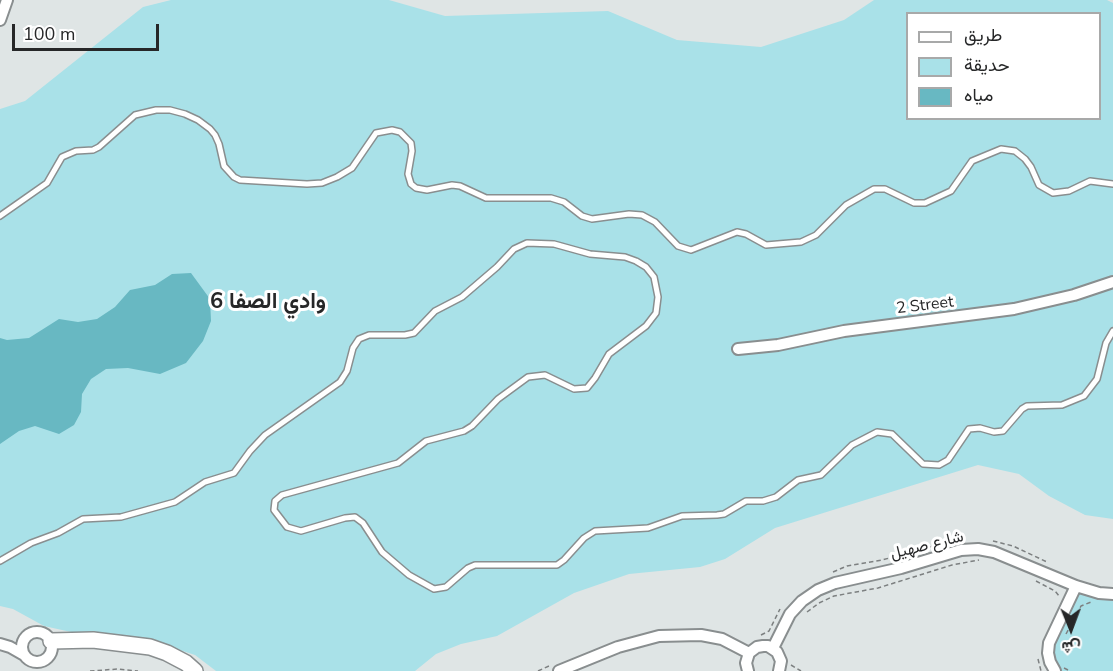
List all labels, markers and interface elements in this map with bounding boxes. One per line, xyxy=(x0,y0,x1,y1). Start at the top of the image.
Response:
scale bar xyxy=(15,12,162,50)
legend xyxy=(906,12,1101,120)
text: 100 m xyxy=(23,22,75,46)
text: طريق xyxy=(964,23,1002,47)
text: حديقة xyxy=(964,53,1010,77)
text: مياه xyxy=(964,83,993,107)
district label: وادي الصفا 6 xyxy=(210,290,326,316)
street label: 2 Street xyxy=(895,293,955,319)
street label: شارع صهيل xyxy=(888,528,966,564)
north arrow xyxy=(1041,599,1101,659)
text: ش xyxy=(1062,636,1081,658)

